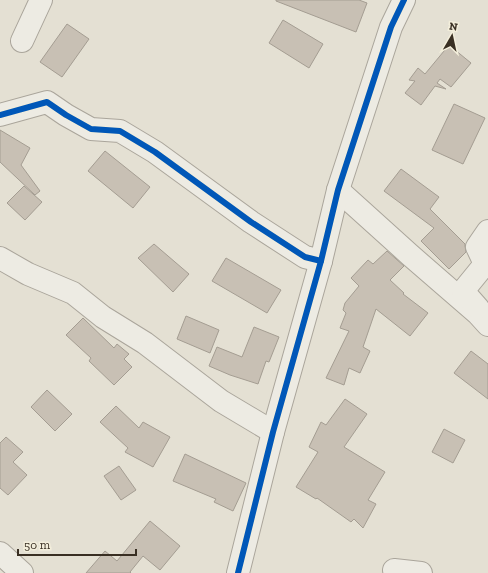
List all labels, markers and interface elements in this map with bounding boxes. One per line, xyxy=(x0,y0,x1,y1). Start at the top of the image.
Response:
north arrow xyxy=(432,16,472,56)
text: N xyxy=(448,20,459,34)
scale bar xyxy=(18,531,136,557)
text: 50 m xyxy=(24,538,51,552)

